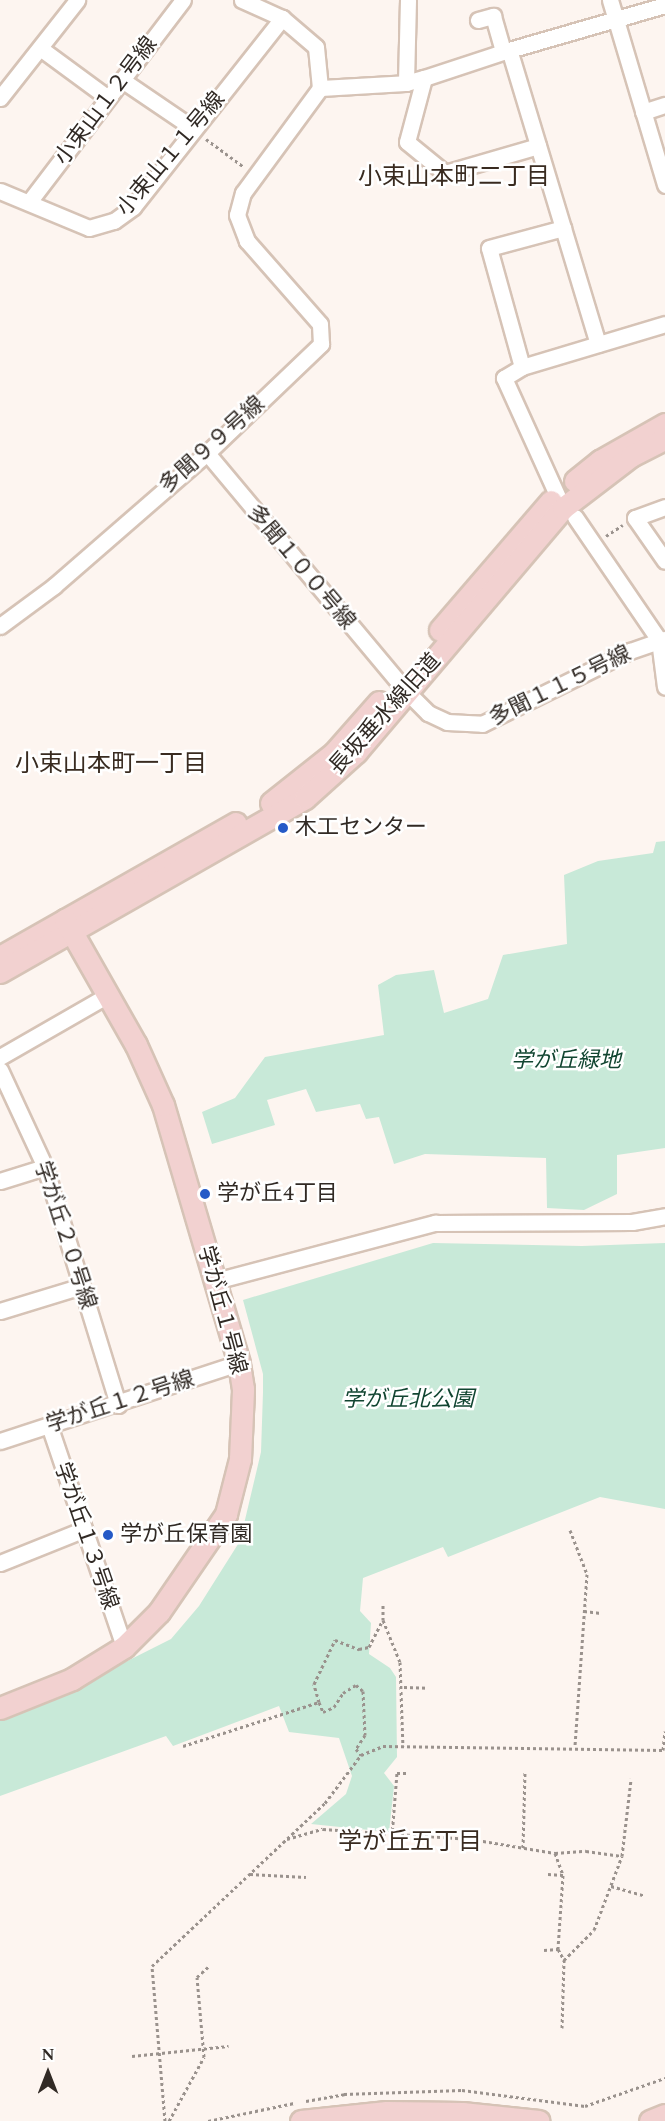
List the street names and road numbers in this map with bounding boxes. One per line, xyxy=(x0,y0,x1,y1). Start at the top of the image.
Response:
street label: 小束山１２号線 xyxy=(49,32,163,170)
street label: 小束山１１号線 xyxy=(111,87,231,221)
street label: 多聞９９号線 xyxy=(154,391,270,499)
street label: 多聞１００号線 xyxy=(241,500,361,634)
street label: 多聞１１５号線 xyxy=(485,640,635,732)
street label: 長坂垂水線旧道 xyxy=(324,648,446,780)
street label: 学が丘２０号線 xyxy=(29,1158,101,1312)
street label: 学が丘１号線 xyxy=(192,1243,252,1377)
street label: 学が丘１２号線 xyxy=(43,1366,197,1438)
street label: 学が丘１３号線 xyxy=(48,1459,124,1613)

